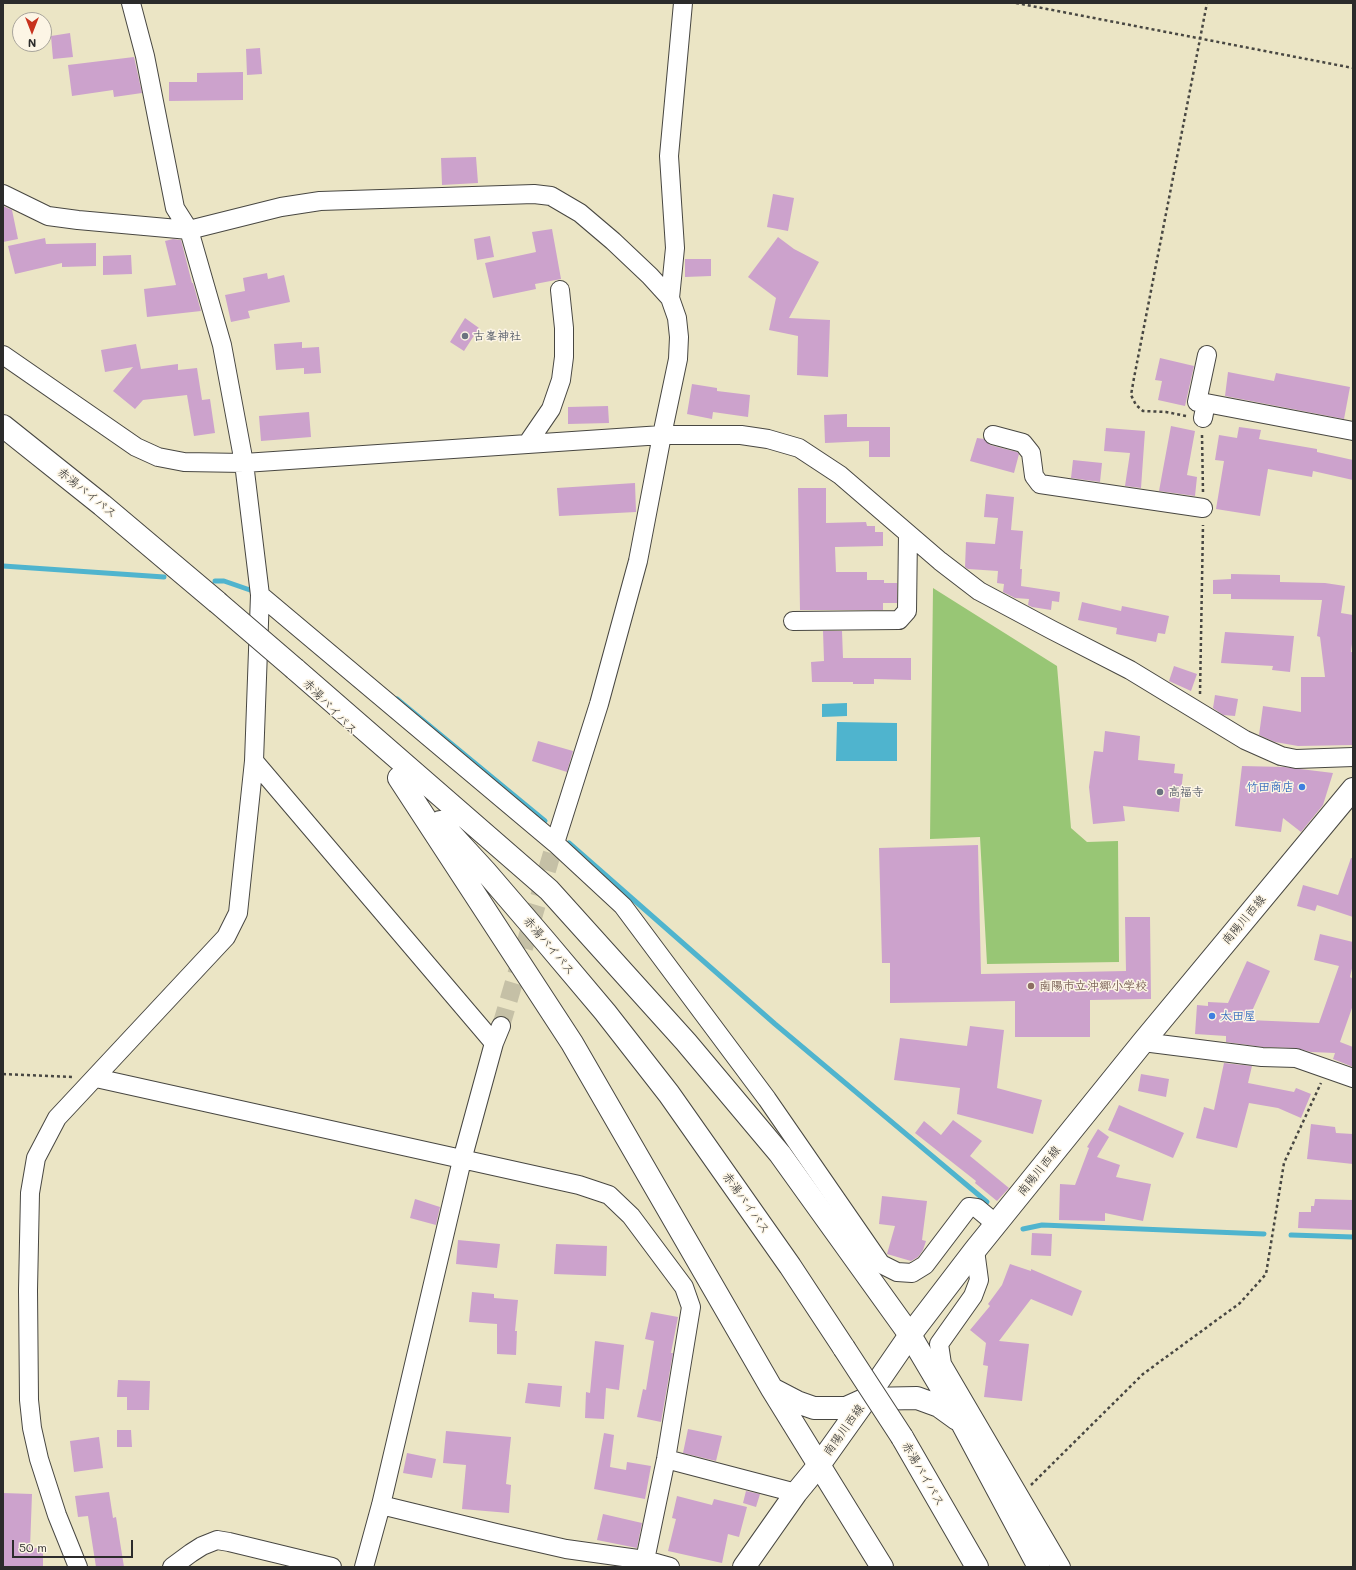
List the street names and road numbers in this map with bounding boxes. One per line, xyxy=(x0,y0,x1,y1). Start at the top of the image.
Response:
street label: 赤湯バイパス xyxy=(54,465,120,521)
street label: 赤湯バイパス xyxy=(300,676,360,738)
street label: 南陽川西線 xyxy=(1219,892,1269,948)
street label: 赤湯バイパス xyxy=(520,914,578,978)
street label: 南陽川西線 xyxy=(1015,1143,1063,1199)
street label: 赤湯バイパス xyxy=(719,1169,773,1237)
street label: 南陽川西線 xyxy=(821,1401,867,1459)
street label: 赤湯バイパス xyxy=(899,1439,947,1509)

